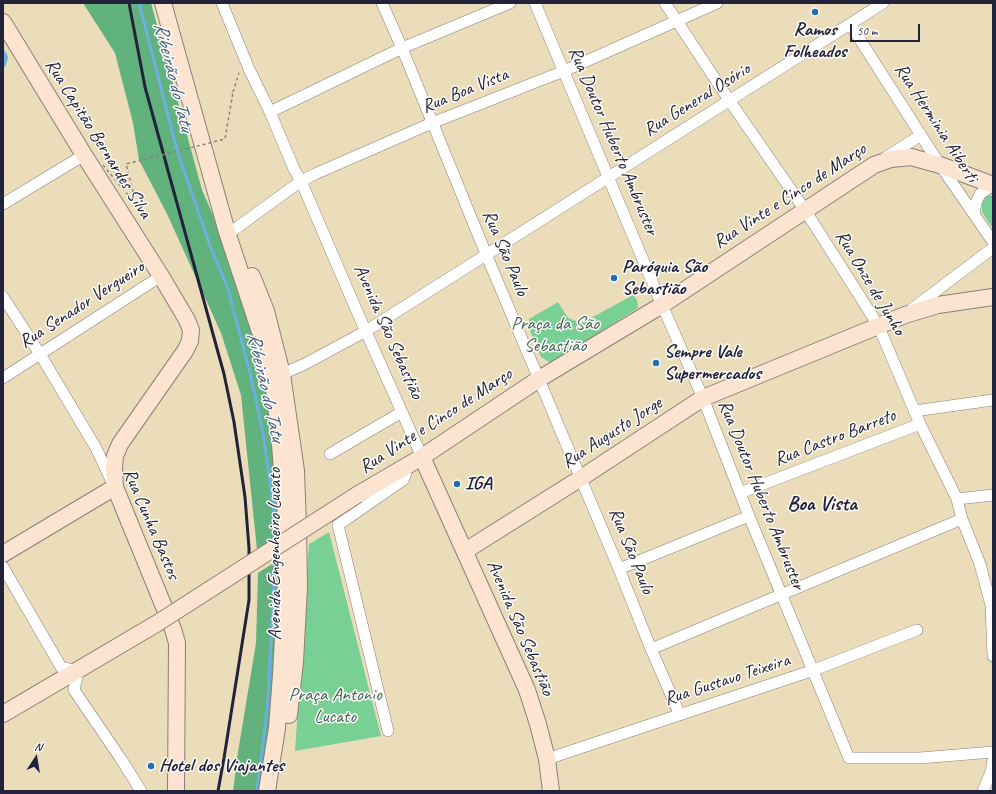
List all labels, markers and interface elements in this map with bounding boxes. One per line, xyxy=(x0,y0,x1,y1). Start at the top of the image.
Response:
marker: Ramos Folheados xyxy=(810,7,820,17)
scale bar xyxy=(852,16,922,42)
place label: Ramos Folheados xyxy=(783,19,847,63)
water label: Ribeirão do Tatu xyxy=(148,20,198,134)
text: 50 m xyxy=(857,23,877,39)
street label: Rua Doutor Huberto Ambruster xyxy=(563,43,663,239)
street label: Rua Capitão Bernardes Silva xyxy=(40,55,156,223)
street label: Rua General Osório xyxy=(639,58,755,142)
street label: Rua Herminia Aiberti xyxy=(889,59,983,187)
street label: Rua Boa Vista xyxy=(419,63,511,119)
street label: Rua Vinte e Cinco de Março xyxy=(709,138,871,254)
street label: Rua São Paulo xyxy=(477,207,533,299)
street label: Rua Onze de Junho xyxy=(830,226,910,340)
street label: Rua Senador Vergueiro xyxy=(15,256,149,354)
place label: Paróquia São Sebastião xyxy=(622,256,707,300)
street label: Avenida São Sebastião xyxy=(348,261,428,403)
marker: Paróquia São Sebastião xyxy=(609,273,619,283)
park label: Praça da São Sebastião xyxy=(511,313,599,357)
water label: Ribeirão do Tatu xyxy=(241,330,289,444)
place label: Sempre Vale Supermercados xyxy=(664,341,761,385)
marker: Sempre Vale Supermercados xyxy=(651,358,661,368)
street label: Rua Vinte e Cinco de Março xyxy=(355,363,517,479)
street label: Rua Augusto Jorge xyxy=(557,392,667,474)
street label: Rua Doutor Huberto Ambruster xyxy=(712,397,810,593)
street label: Rua Castro Barreto xyxy=(771,404,899,472)
street label: Rua Cunha Bastos xyxy=(117,465,185,583)
street label: Avenida Engenheiro Lucato xyxy=(264,468,286,640)
place label: IGA xyxy=(465,473,492,495)
marker: IGA xyxy=(452,479,462,489)
district label: Boa Vista xyxy=(787,491,857,517)
street label: Rua São Paulo xyxy=(603,505,659,597)
street label: Avenida São Sebastião xyxy=(481,557,559,699)
street label: Rua Gustavo Teixeira xyxy=(661,649,793,711)
park label: Praça Antonio Lucato xyxy=(288,684,382,728)
north arrow xyxy=(16,738,56,778)
text: N xyxy=(34,739,43,754)
place label: Hotel dos Viajantes xyxy=(159,755,284,777)
marker: Hotel dos Viajantes xyxy=(146,761,156,771)

